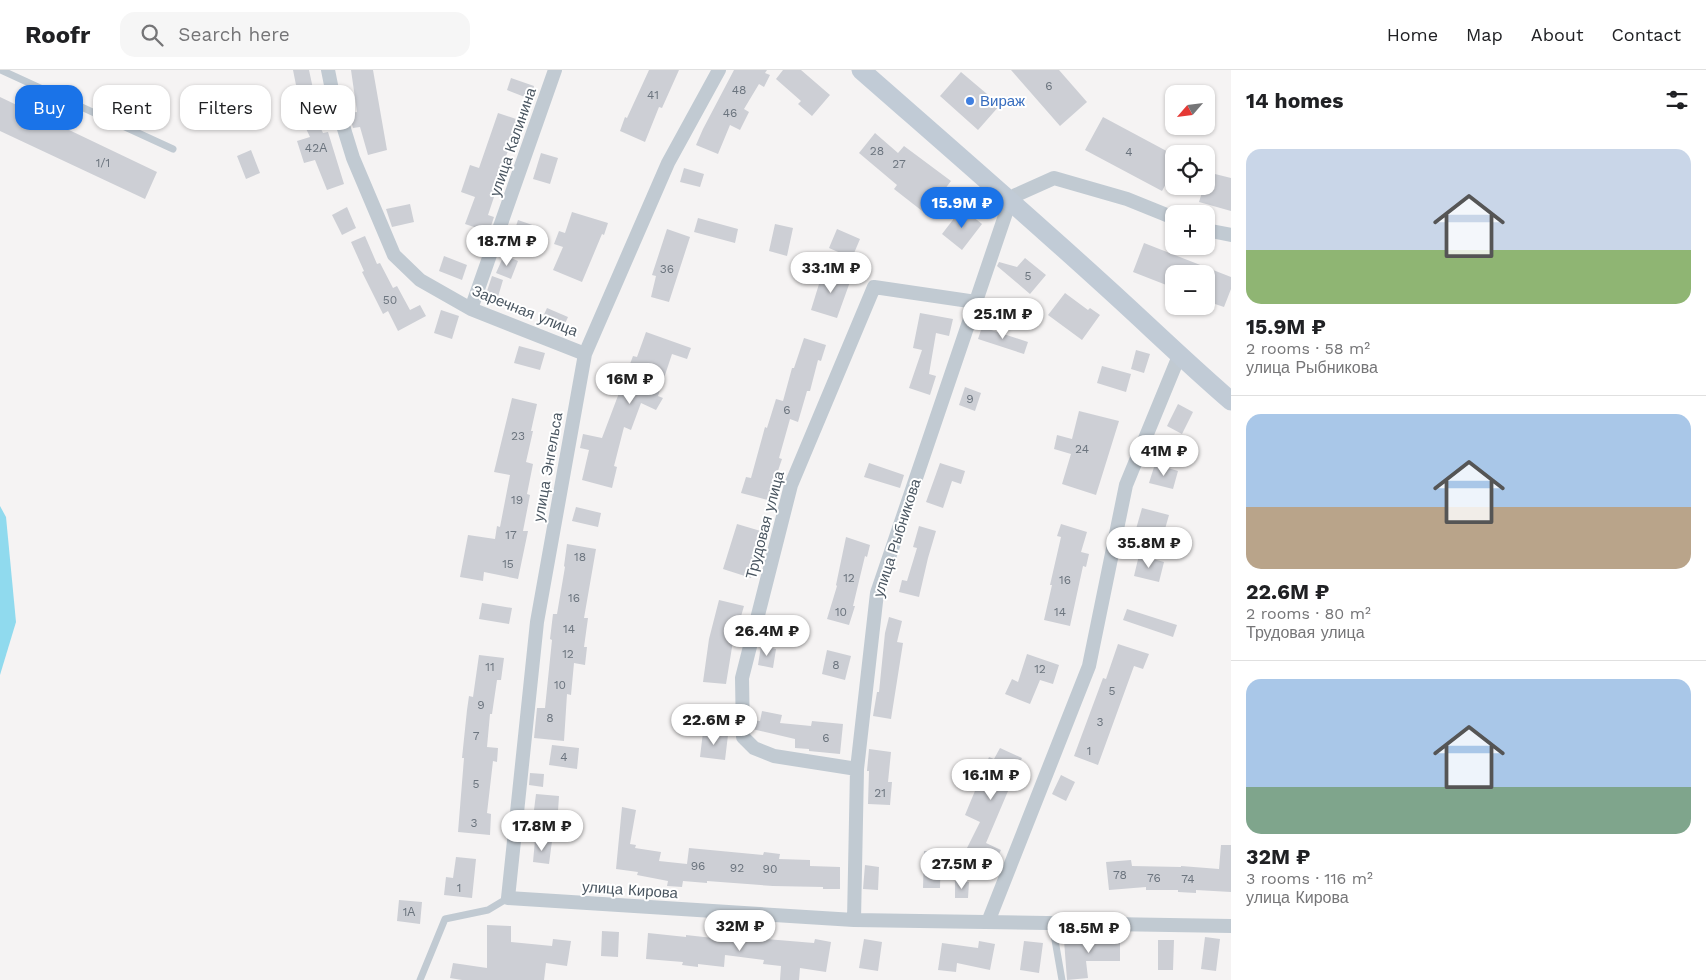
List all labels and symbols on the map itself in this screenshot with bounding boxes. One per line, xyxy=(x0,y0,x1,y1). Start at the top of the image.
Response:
house number: 6 xyxy=(1045,79,1053,93)
house number: 48 xyxy=(732,83,746,97)
street label: улица Калинина xyxy=(486,85,540,199)
north arrow xyxy=(1165,85,1215,135)
house number: 41 xyxy=(647,88,659,102)
place label: Вираж xyxy=(980,92,1025,110)
marker: Вираж xyxy=(964,95,976,107)
house number: 46 xyxy=(723,106,737,120)
house number: 42А xyxy=(305,141,327,155)
house number: 28 xyxy=(870,144,884,158)
house number: 4 xyxy=(1125,145,1133,159)
house number: 1/1 xyxy=(96,156,110,170)
house number: 27 xyxy=(892,157,906,171)
pin: 15.9M ₽ xyxy=(916,186,1008,229)
pin: 18.7M ₽ xyxy=(461,224,553,267)
pin: 33.1M ₽ xyxy=(785,252,877,294)
house number: 36 xyxy=(660,262,674,276)
house number: 5 xyxy=(1025,269,1032,283)
street label: Заречная улица xyxy=(469,282,581,341)
house number: 50 xyxy=(383,293,397,307)
pin: 25.1M ₽ xyxy=(957,298,1049,340)
pin: 16M ₽ xyxy=(595,362,665,405)
house number: 9 xyxy=(966,392,974,406)
house number: 6 xyxy=(783,403,791,417)
street label: улица Энгельса xyxy=(530,410,567,523)
house number: 23 xyxy=(511,429,525,443)
pin: 41M ₽ xyxy=(1129,434,1199,477)
house number: 24 xyxy=(1075,442,1089,456)
street label: Трудовая улица xyxy=(742,468,788,581)
street label: улица Рыбникова xyxy=(869,476,925,600)
house number: 19 xyxy=(511,493,523,507)
pin: 35.8M ₽ xyxy=(1103,526,1195,569)
house number: 17 xyxy=(505,528,517,542)
house number: 18 xyxy=(574,550,586,564)
house number: 15 xyxy=(502,557,514,571)
house number: 12 xyxy=(843,571,855,585)
house number: 16 xyxy=(1059,573,1071,587)
house number: 16 xyxy=(568,591,580,605)
house number: 10 xyxy=(835,605,847,619)
house number: 14 xyxy=(1054,605,1066,619)
pin: 26.4M ₽ xyxy=(721,614,813,657)
house number: 14 xyxy=(563,622,575,636)
house number: 12 xyxy=(562,647,574,661)
house number: 8 xyxy=(832,658,840,672)
house number: 11 xyxy=(485,660,495,674)
house number: 12 xyxy=(1034,662,1046,676)
house number: 10 xyxy=(554,678,566,692)
house number: 5 xyxy=(1109,684,1116,698)
house number: 9 xyxy=(477,698,485,712)
pin: 22.6M ₽ xyxy=(668,704,760,746)
house number: 8 xyxy=(546,711,554,725)
house number: 3 xyxy=(1097,715,1104,729)
house number: 7 xyxy=(473,729,480,743)
house number: 6 xyxy=(822,731,830,745)
house number: 1 xyxy=(1087,744,1091,758)
house number: 4 xyxy=(560,750,568,764)
pin: 16.1M ₽ xyxy=(945,758,1037,801)
house number: 5 xyxy=(473,777,480,791)
house number: 21 xyxy=(874,786,886,800)
pin: 17.8M ₽ xyxy=(496,810,588,852)
house number: 3 xyxy=(471,816,478,830)
pin: 27.5M ₽ xyxy=(916,848,1008,890)
house number: 96 xyxy=(691,859,705,873)
house number: 92 xyxy=(730,861,744,875)
house number: 90 xyxy=(763,862,777,876)
house number: 78 xyxy=(1113,868,1127,882)
house number: 76 xyxy=(1147,871,1161,885)
house number: 74 xyxy=(1181,872,1195,886)
street label: улица Кирова xyxy=(581,878,679,902)
house number: 1 xyxy=(457,881,461,895)
house number: 1А xyxy=(403,905,415,919)
pin: 32M ₽ xyxy=(705,910,775,952)
pin: 18.5M ₽ xyxy=(1043,912,1135,954)

